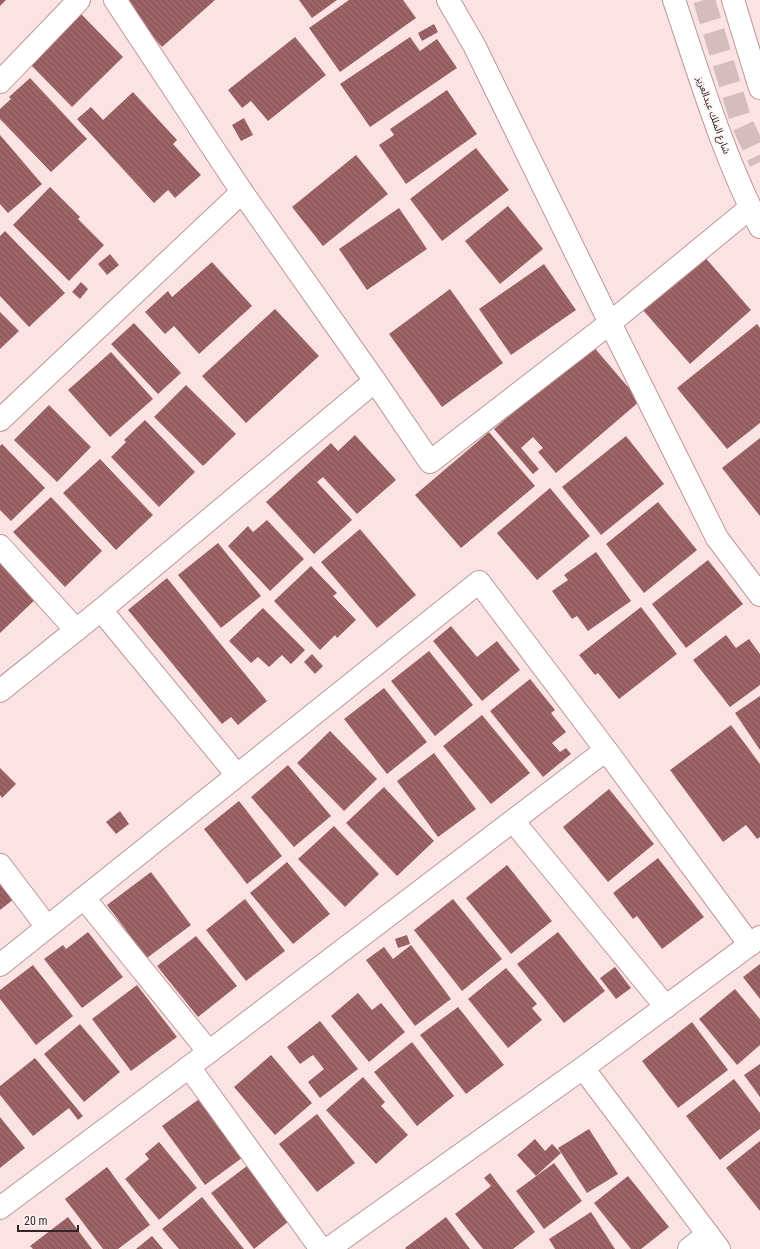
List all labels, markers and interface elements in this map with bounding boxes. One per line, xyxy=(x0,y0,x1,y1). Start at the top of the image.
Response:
street label: شارع الملك عبدالعزيز xyxy=(692,74,733,156)
scale bar xyxy=(18,1207,78,1233)
text: 20 m xyxy=(24,1214,48,1228)

